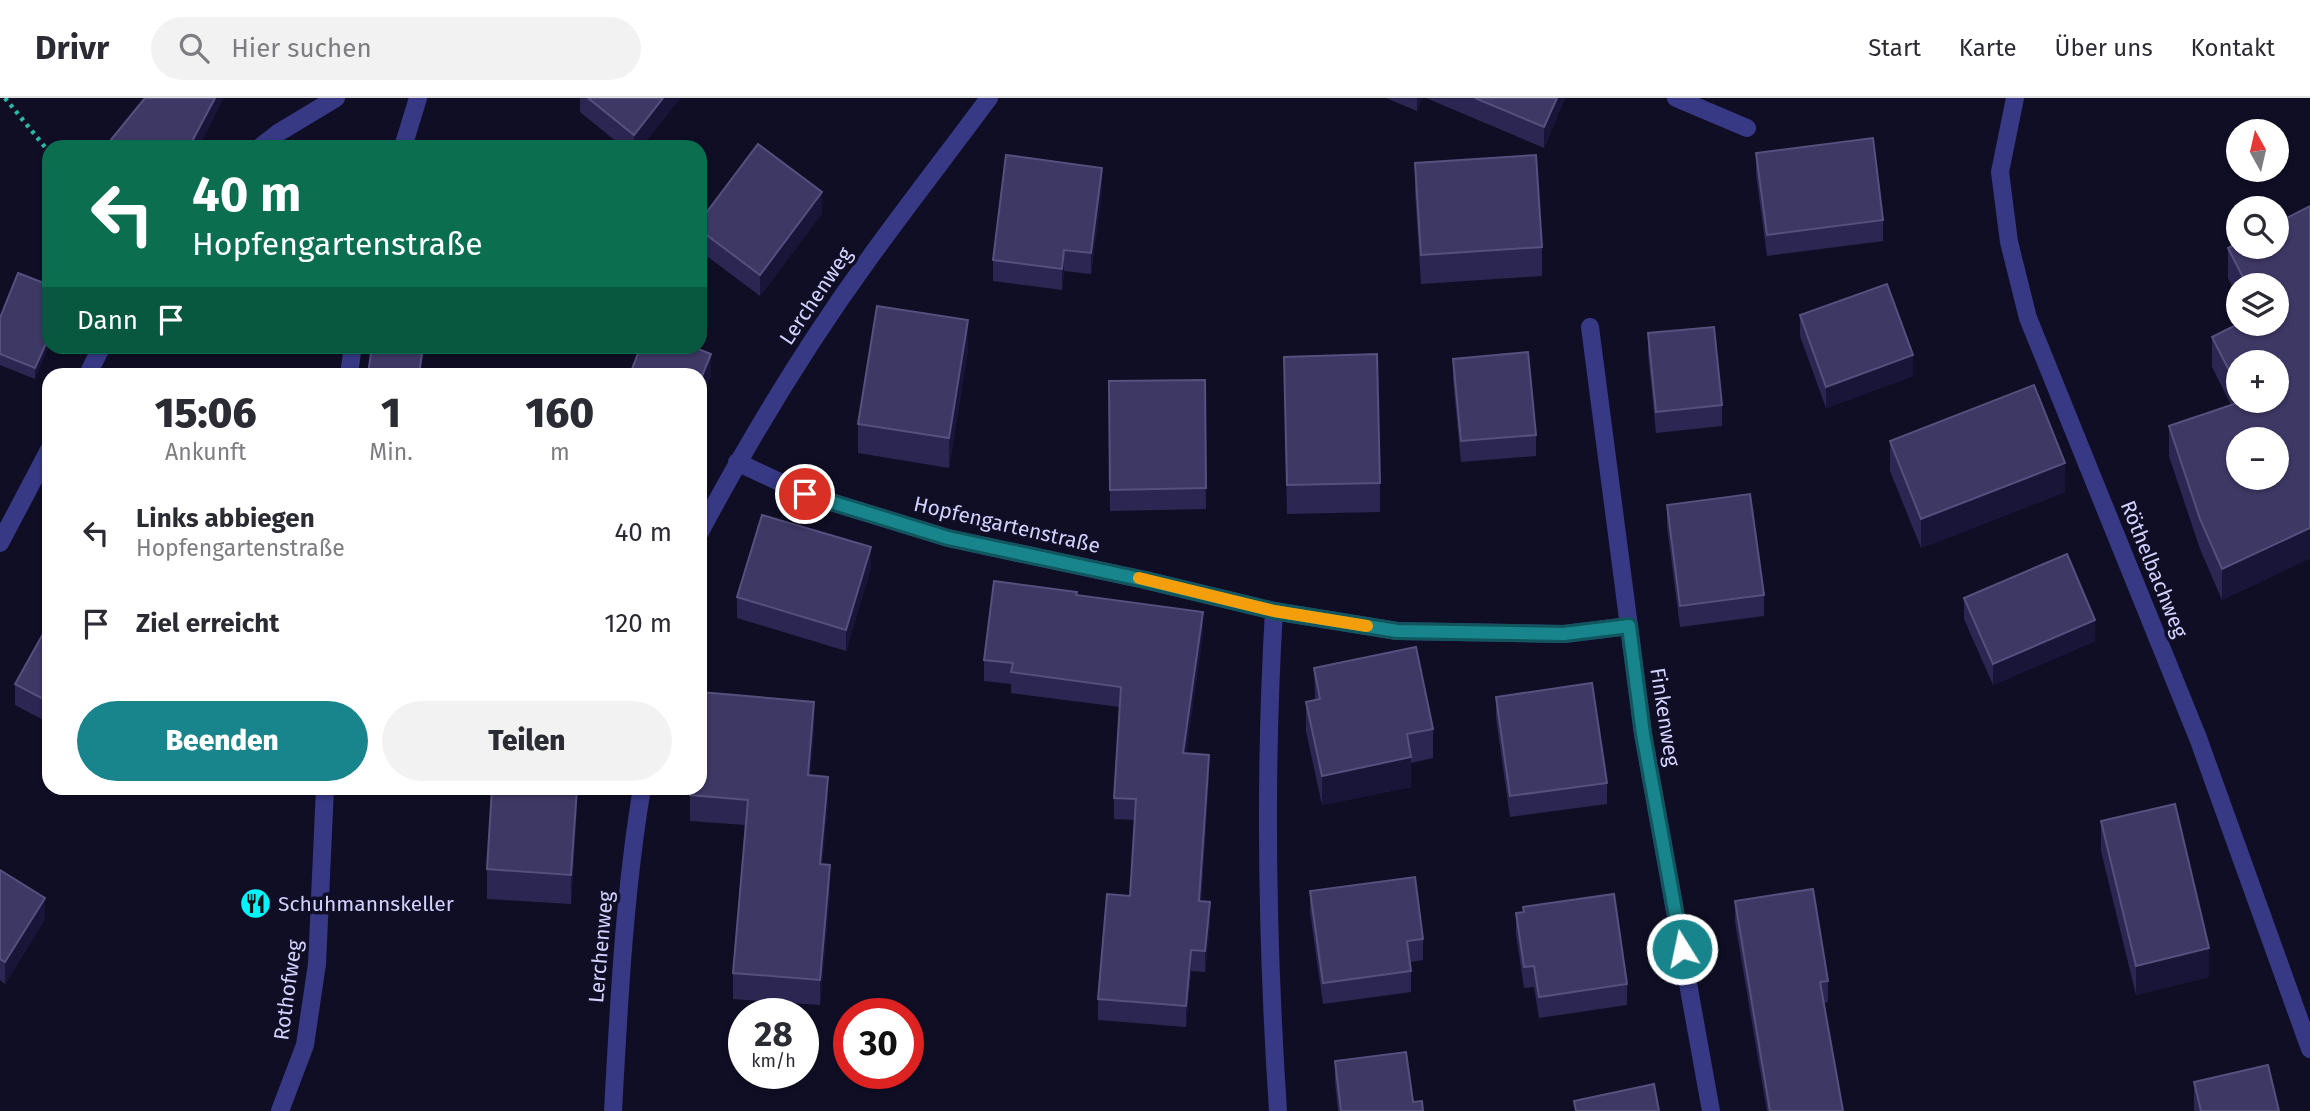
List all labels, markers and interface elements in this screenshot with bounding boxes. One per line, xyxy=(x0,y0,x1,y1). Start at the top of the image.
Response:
search box xyxy=(151,17,641,80)
text: Drivr xyxy=(35,28,109,68)
icon: search xyxy=(175,29,213,67)
text: Hier suchen xyxy=(231,33,372,64)
text: Start xyxy=(1868,34,1921,62)
text: Karte xyxy=(1959,34,2017,62)
text: Über uns xyxy=(2055,34,2153,62)
text: Kontakt xyxy=(2191,34,2275,62)
north arrow xyxy=(2226,119,2289,182)
map controls xyxy=(2226,119,2289,490)
text: 40 m xyxy=(192,165,301,224)
icon: left xyxy=(77,168,168,259)
button: search xyxy=(2226,196,2289,259)
text: Hopfengartenstraße xyxy=(192,225,483,263)
street label: Lerchenweg xyxy=(774,242,858,350)
button: layers xyxy=(2226,273,2289,336)
icon: arrive xyxy=(152,301,190,339)
text: Dann xyxy=(77,305,138,336)
button: + xyxy=(2226,350,2289,413)
text: 15:06 xyxy=(155,388,257,438)
text: 1 xyxy=(381,388,401,438)
text: 160 xyxy=(525,388,594,438)
button: − xyxy=(2226,427,2289,490)
text: Ankunft xyxy=(165,438,246,466)
text: Min. xyxy=(369,438,413,466)
text: m xyxy=(550,438,570,466)
pin xyxy=(775,464,835,524)
icon: arrive xyxy=(786,475,824,513)
street label: Hopfengartenstraße xyxy=(911,491,1103,559)
street label: Röthelbachweg xyxy=(2115,497,2193,641)
text: Links abbiegen xyxy=(136,503,315,534)
icon: left xyxy=(77,514,115,552)
text: 40 m xyxy=(614,517,672,548)
text: Hopfengartenstraße xyxy=(136,534,345,562)
icon: arrive xyxy=(77,605,115,643)
text: Ziel erreicht xyxy=(136,608,279,639)
text: 120 m xyxy=(604,608,672,639)
street label: Finkenweg xyxy=(1644,666,1686,768)
button: Beenden xyxy=(77,701,368,781)
button: Teilen xyxy=(382,701,672,781)
restaurant icon: Schuhmannskeller xyxy=(238,887,272,921)
street label: Lerchenweg xyxy=(583,890,619,1004)
place label: Schuhmannskeller xyxy=(278,891,454,917)
position arrow xyxy=(1645,912,1719,986)
street label: Rothofweg xyxy=(268,938,308,1042)
speed limit sign: 30 xyxy=(833,998,924,1089)
text: 28 xyxy=(754,1013,793,1055)
text: km/h xyxy=(751,1050,796,1072)

